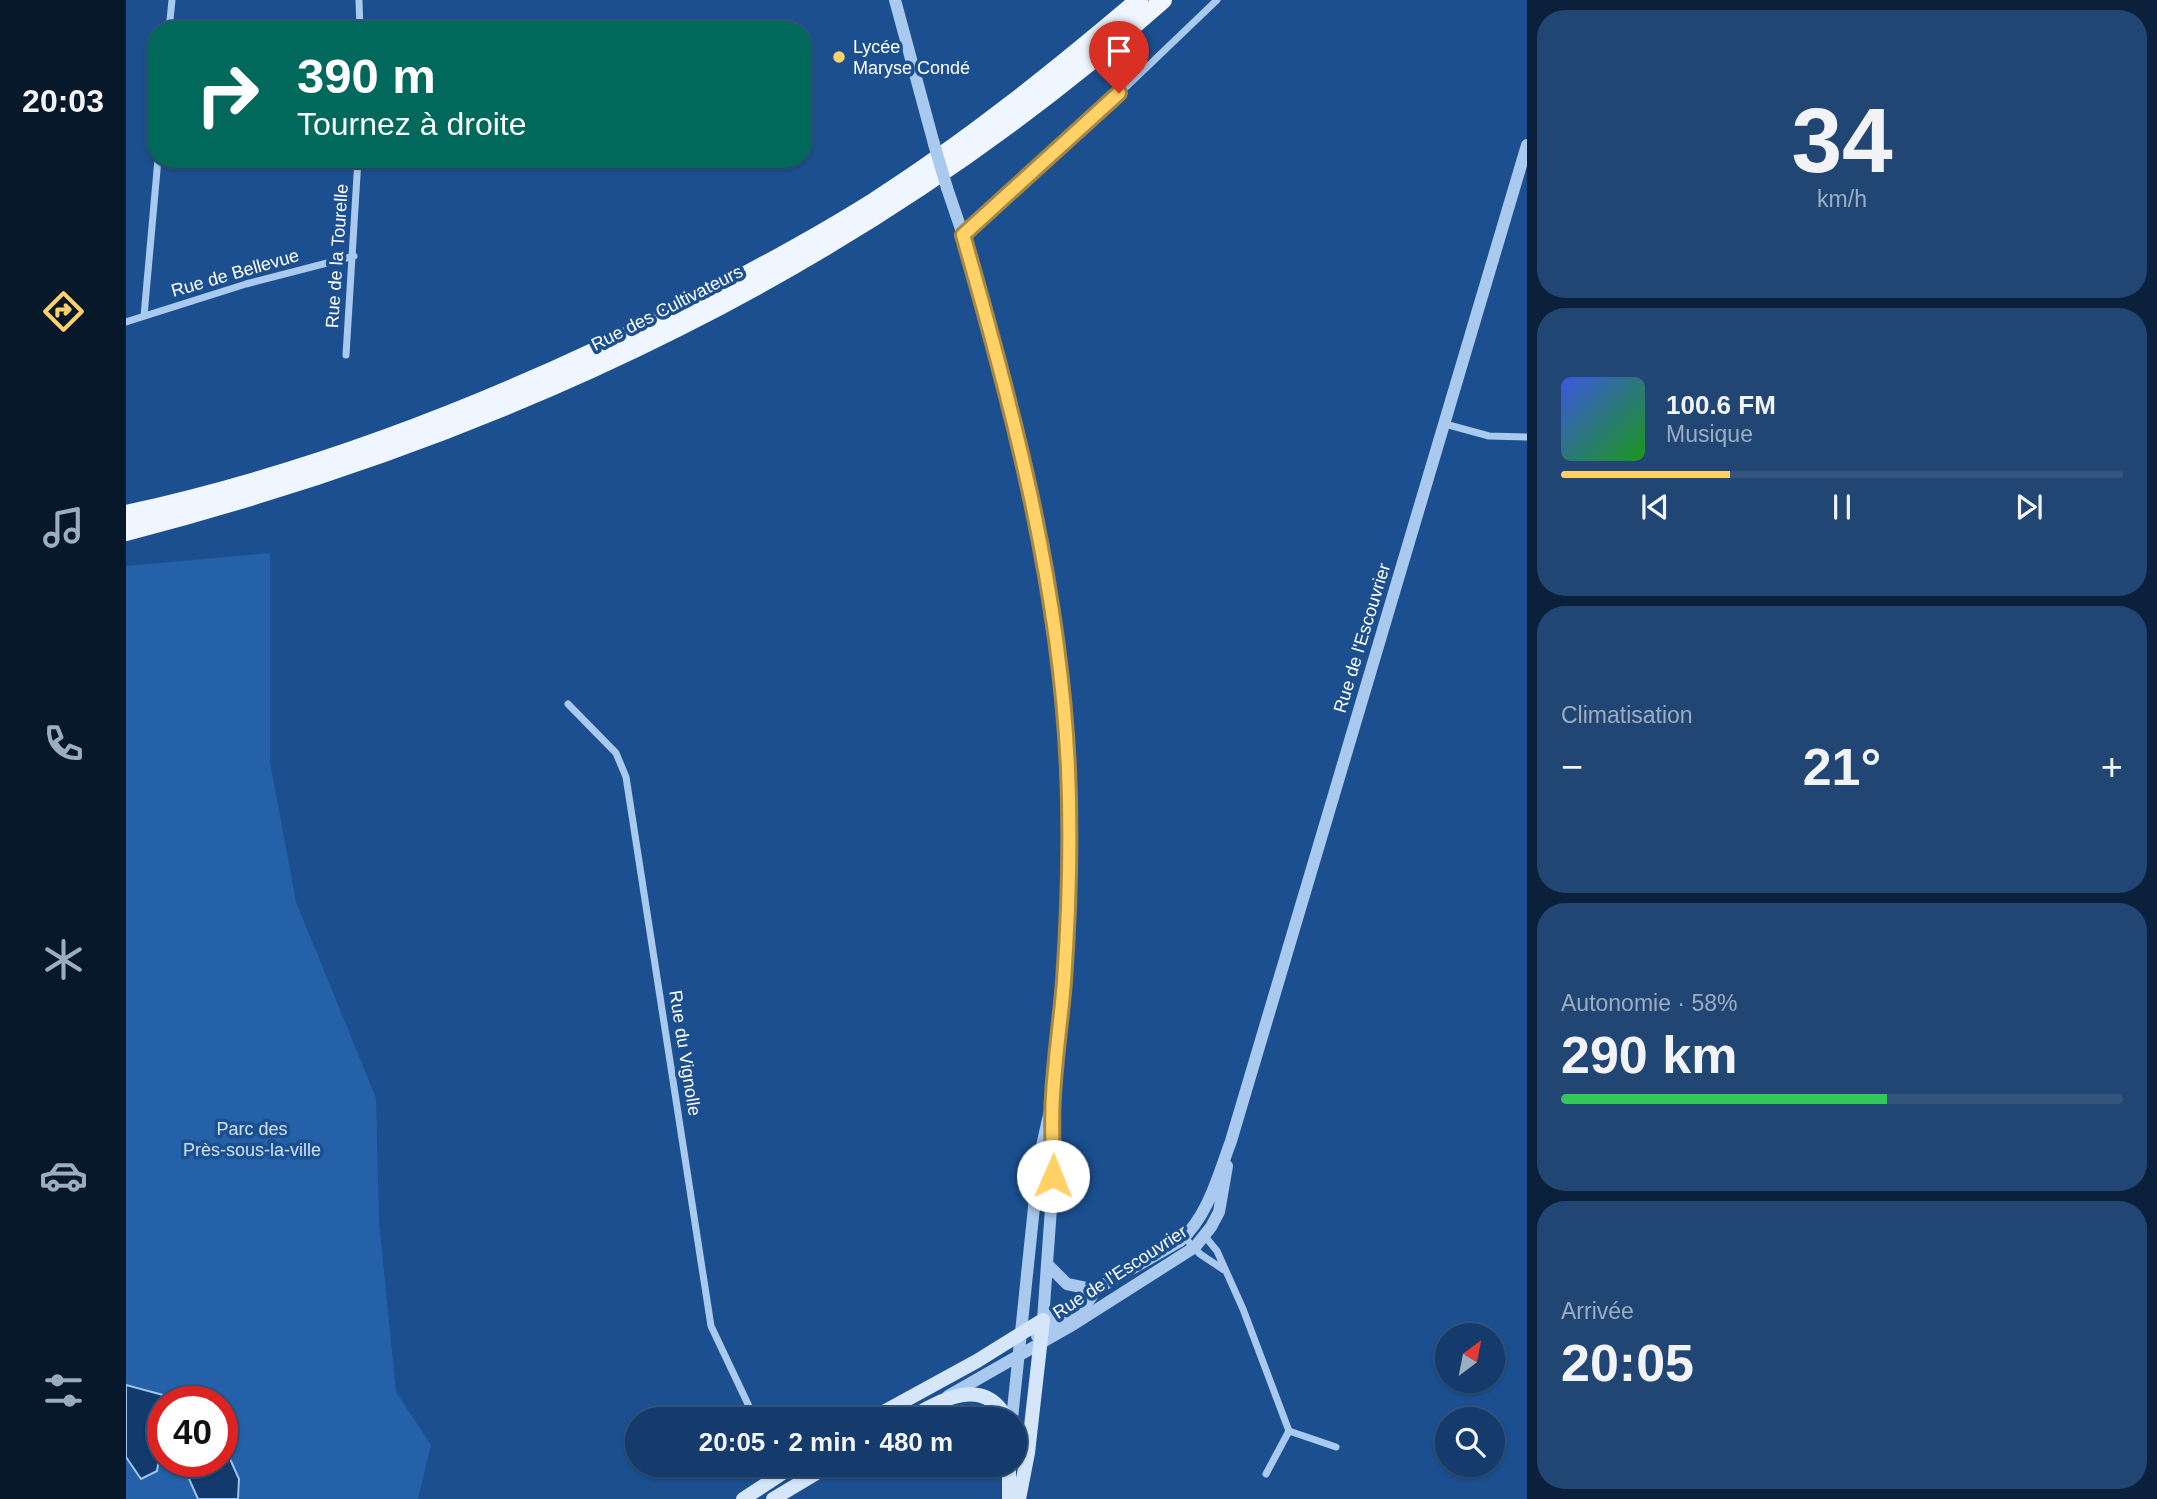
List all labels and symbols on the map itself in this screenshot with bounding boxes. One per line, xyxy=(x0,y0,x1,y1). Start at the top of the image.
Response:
pin xyxy=(1089,21,1149,93)
place label: Lycée Maryse Condé xyxy=(853,37,970,78)
marker: Lycée Maryse Condé xyxy=(831,49,847,65)
street label: Rue de la Tourelle xyxy=(322,183,352,329)
street label: Rue de Bellevue xyxy=(169,245,301,301)
street label: Rue des Cultivateurs xyxy=(588,261,746,355)
street label: Rue de l'Escouvrier xyxy=(1330,561,1394,715)
street label: Rue du Vignolle xyxy=(665,989,705,1117)
park label: Parc des Près-sous-la-ville xyxy=(183,1119,321,1160)
position arrow xyxy=(1016,1139,1090,1213)
street label: Rue de l'Escouvrier xyxy=(1049,1221,1191,1323)
north arrow xyxy=(1435,1323,1505,1393)
speed limit sign: 40 xyxy=(147,1386,238,1477)

